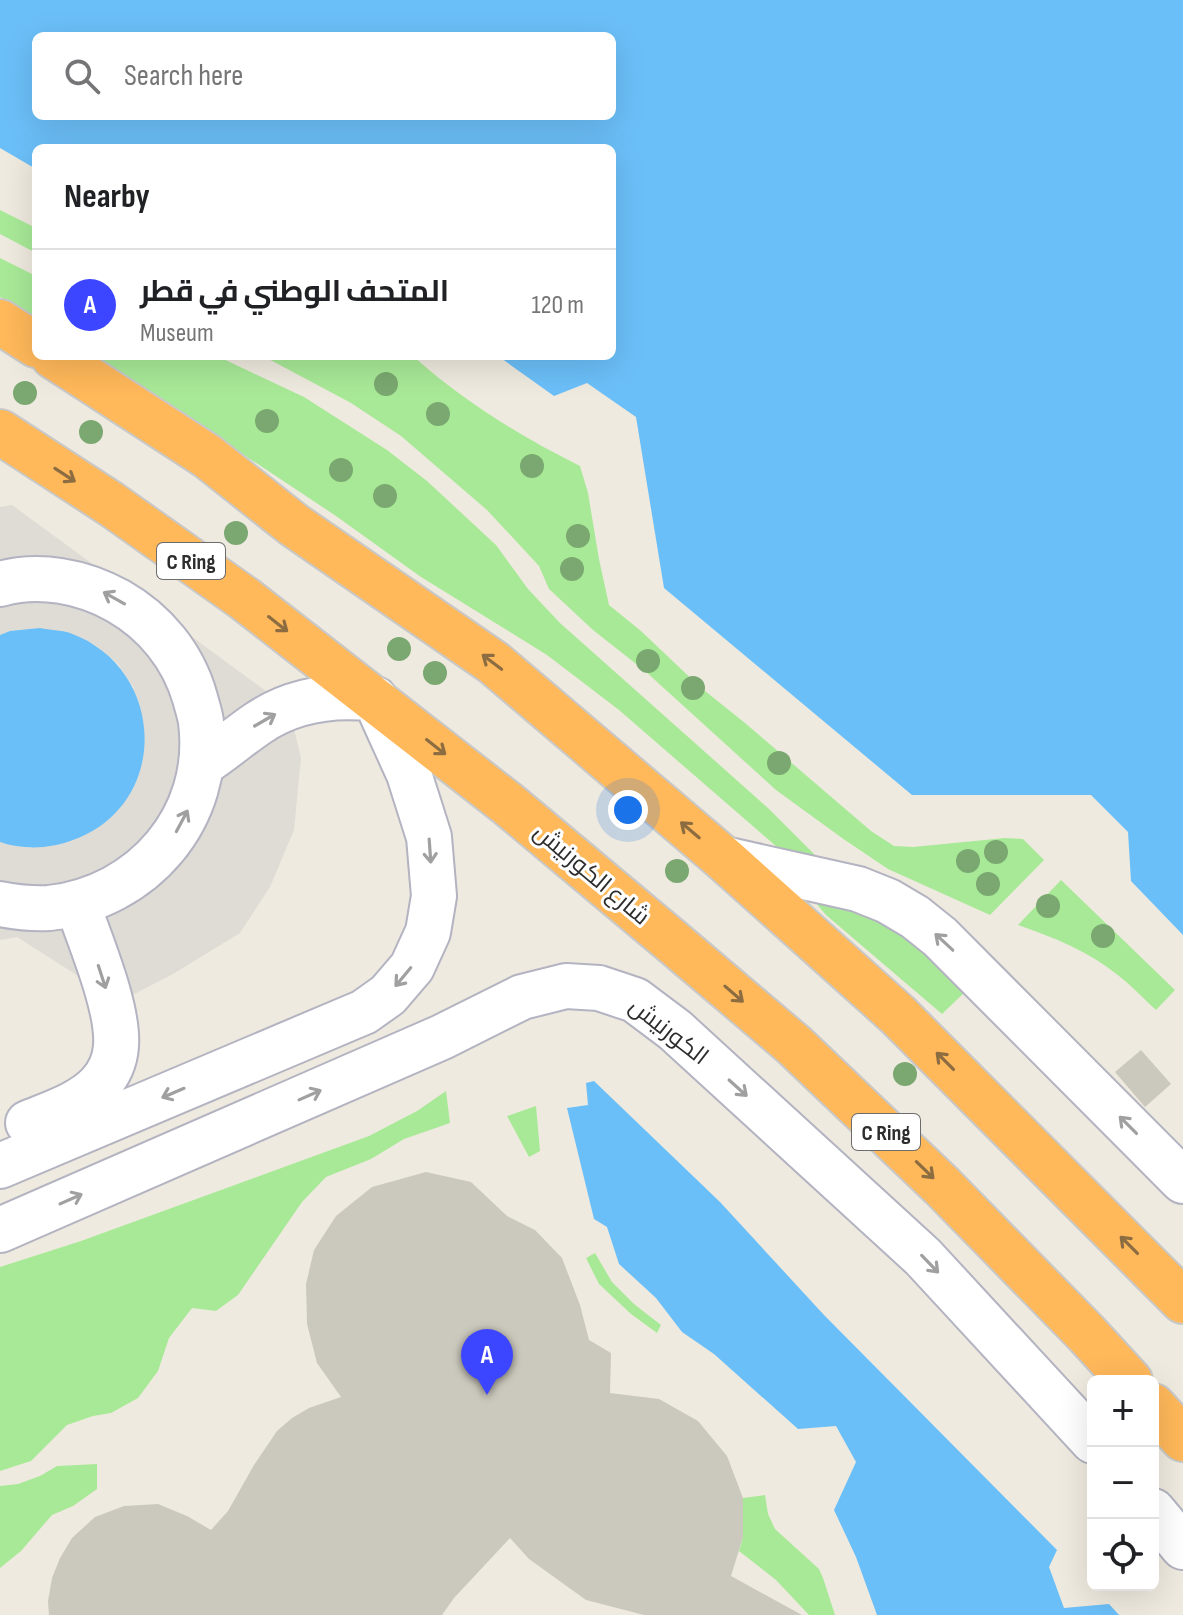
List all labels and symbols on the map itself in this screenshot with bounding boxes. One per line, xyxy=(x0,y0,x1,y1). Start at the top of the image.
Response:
one-way arrow xyxy=(54,466,76,483)
road number: C Ring xyxy=(157,543,225,579)
one-way arrow xyxy=(103,590,126,606)
one-way arrow xyxy=(267,616,288,633)
one-way arrow xyxy=(482,654,503,671)
one-way arrow xyxy=(253,712,276,728)
one-way arrow xyxy=(425,739,446,756)
your location xyxy=(608,790,648,830)
one-way arrow xyxy=(174,809,190,833)
street label: شارع الكورنيش xyxy=(527,817,656,932)
one-way arrow xyxy=(681,821,701,839)
one-way arrow xyxy=(423,837,438,864)
one-way arrow xyxy=(934,932,954,951)
one-way arrow xyxy=(96,964,110,989)
one-way arrow xyxy=(394,966,412,987)
one-way arrow xyxy=(723,984,743,1002)
street label: الكورنيش xyxy=(623,992,714,1071)
one-way arrow xyxy=(935,1052,955,1071)
one-way arrow xyxy=(728,1079,748,1097)
one-way arrow xyxy=(297,1086,321,1101)
one-way arrow xyxy=(161,1087,186,1102)
road number: C Ring xyxy=(852,1114,920,1150)
one-way arrow xyxy=(1118,1116,1138,1135)
one-way arrow xyxy=(915,1160,935,1179)
one-way arrow xyxy=(59,1191,83,1206)
one-way arrow xyxy=(1120,1236,1139,1255)
one-way arrow xyxy=(920,1254,939,1274)
pin: A xyxy=(461,1329,513,1395)

